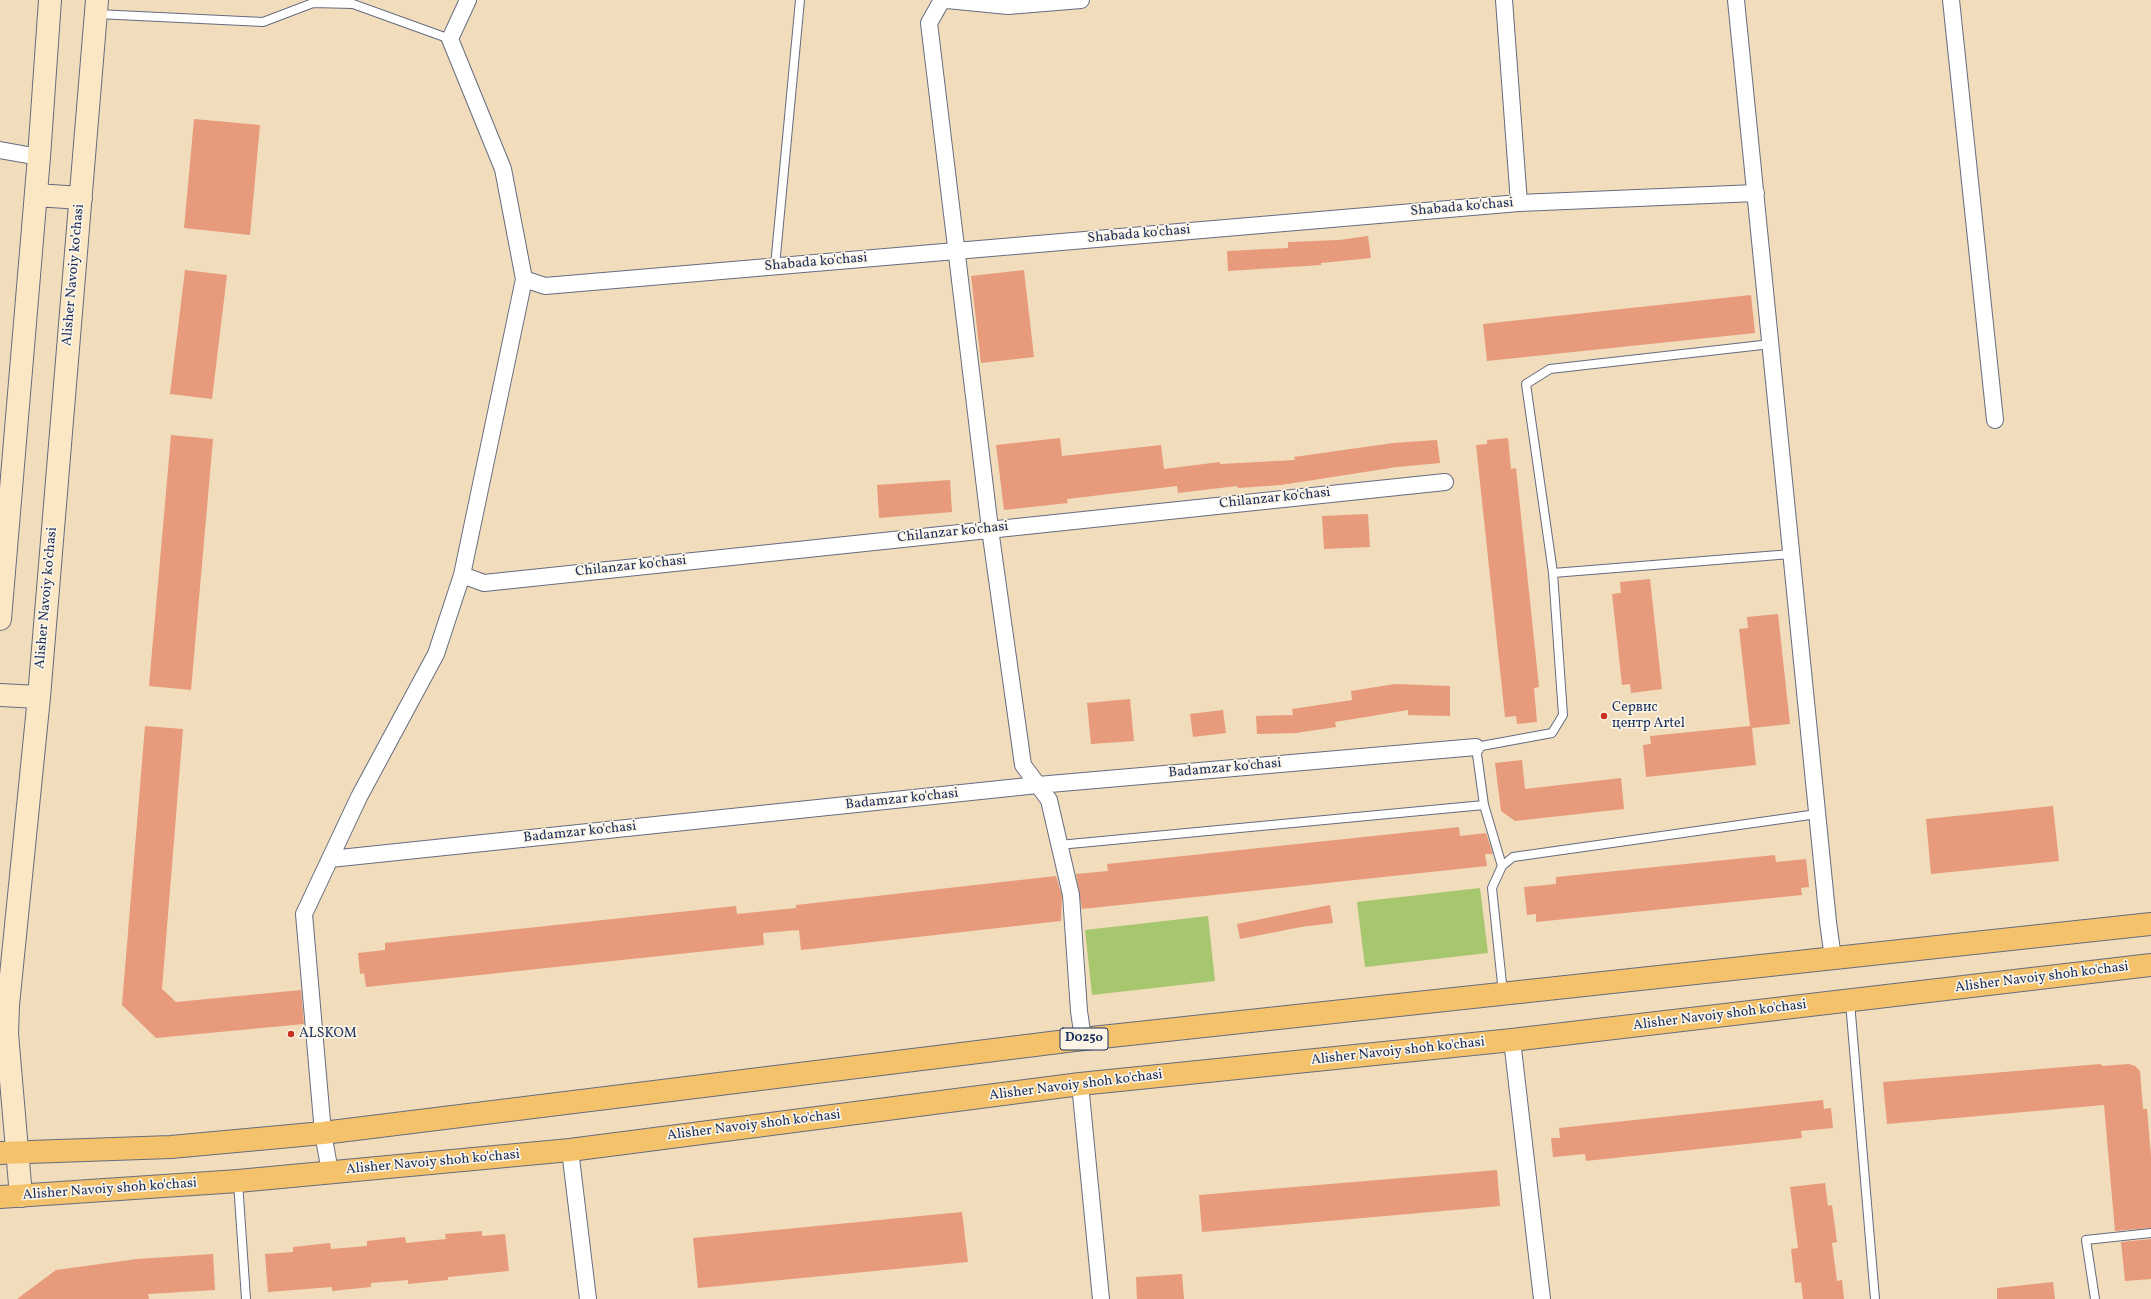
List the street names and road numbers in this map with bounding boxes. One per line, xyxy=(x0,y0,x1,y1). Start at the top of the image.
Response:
street label: Shabada ko'chasi xyxy=(1410,195,1514,221)
street label: Alisher Navoiy ko’chasi xyxy=(59,203,89,347)
street label: Shabada ko'chasi xyxy=(1087,222,1191,248)
street label: Shabada ko'chasi xyxy=(764,250,868,276)
street label: Chilanzar ko'chasi xyxy=(1219,485,1331,513)
street label: Chilanzar ko'chasi xyxy=(897,519,1009,547)
street label: Alisher Navoiy ko’chasi xyxy=(32,526,62,670)
street label: Chilanzar ko'chasi xyxy=(575,553,687,581)
street label: Badamzar ko'chasi xyxy=(1168,756,1282,782)
street label: Badamzar ko'chasi xyxy=(845,786,959,814)
street label: Badamzar ko'chasi xyxy=(523,819,637,847)
street label: Alisher Navoiy shoh ko'chasi xyxy=(1954,959,2130,997)
street label: Alisher Navoiy shoh ko'chasi xyxy=(1632,997,1808,1035)
road number: D025o xyxy=(1060,1028,1108,1050)
street label: Alisher Navoiy shoh ko'chasi xyxy=(1310,1035,1486,1069)
street label: Alisher Navoiy shoh ko'chasi xyxy=(988,1067,1164,1105)
street label: Alisher Navoiy shoh ko'chasi xyxy=(666,1107,842,1145)
street label: Alisher Navoiy shoh ko'chasi xyxy=(345,1147,521,1179)
street label: Alisher Navoiy shoh ko'chasi xyxy=(22,1176,198,1204)

